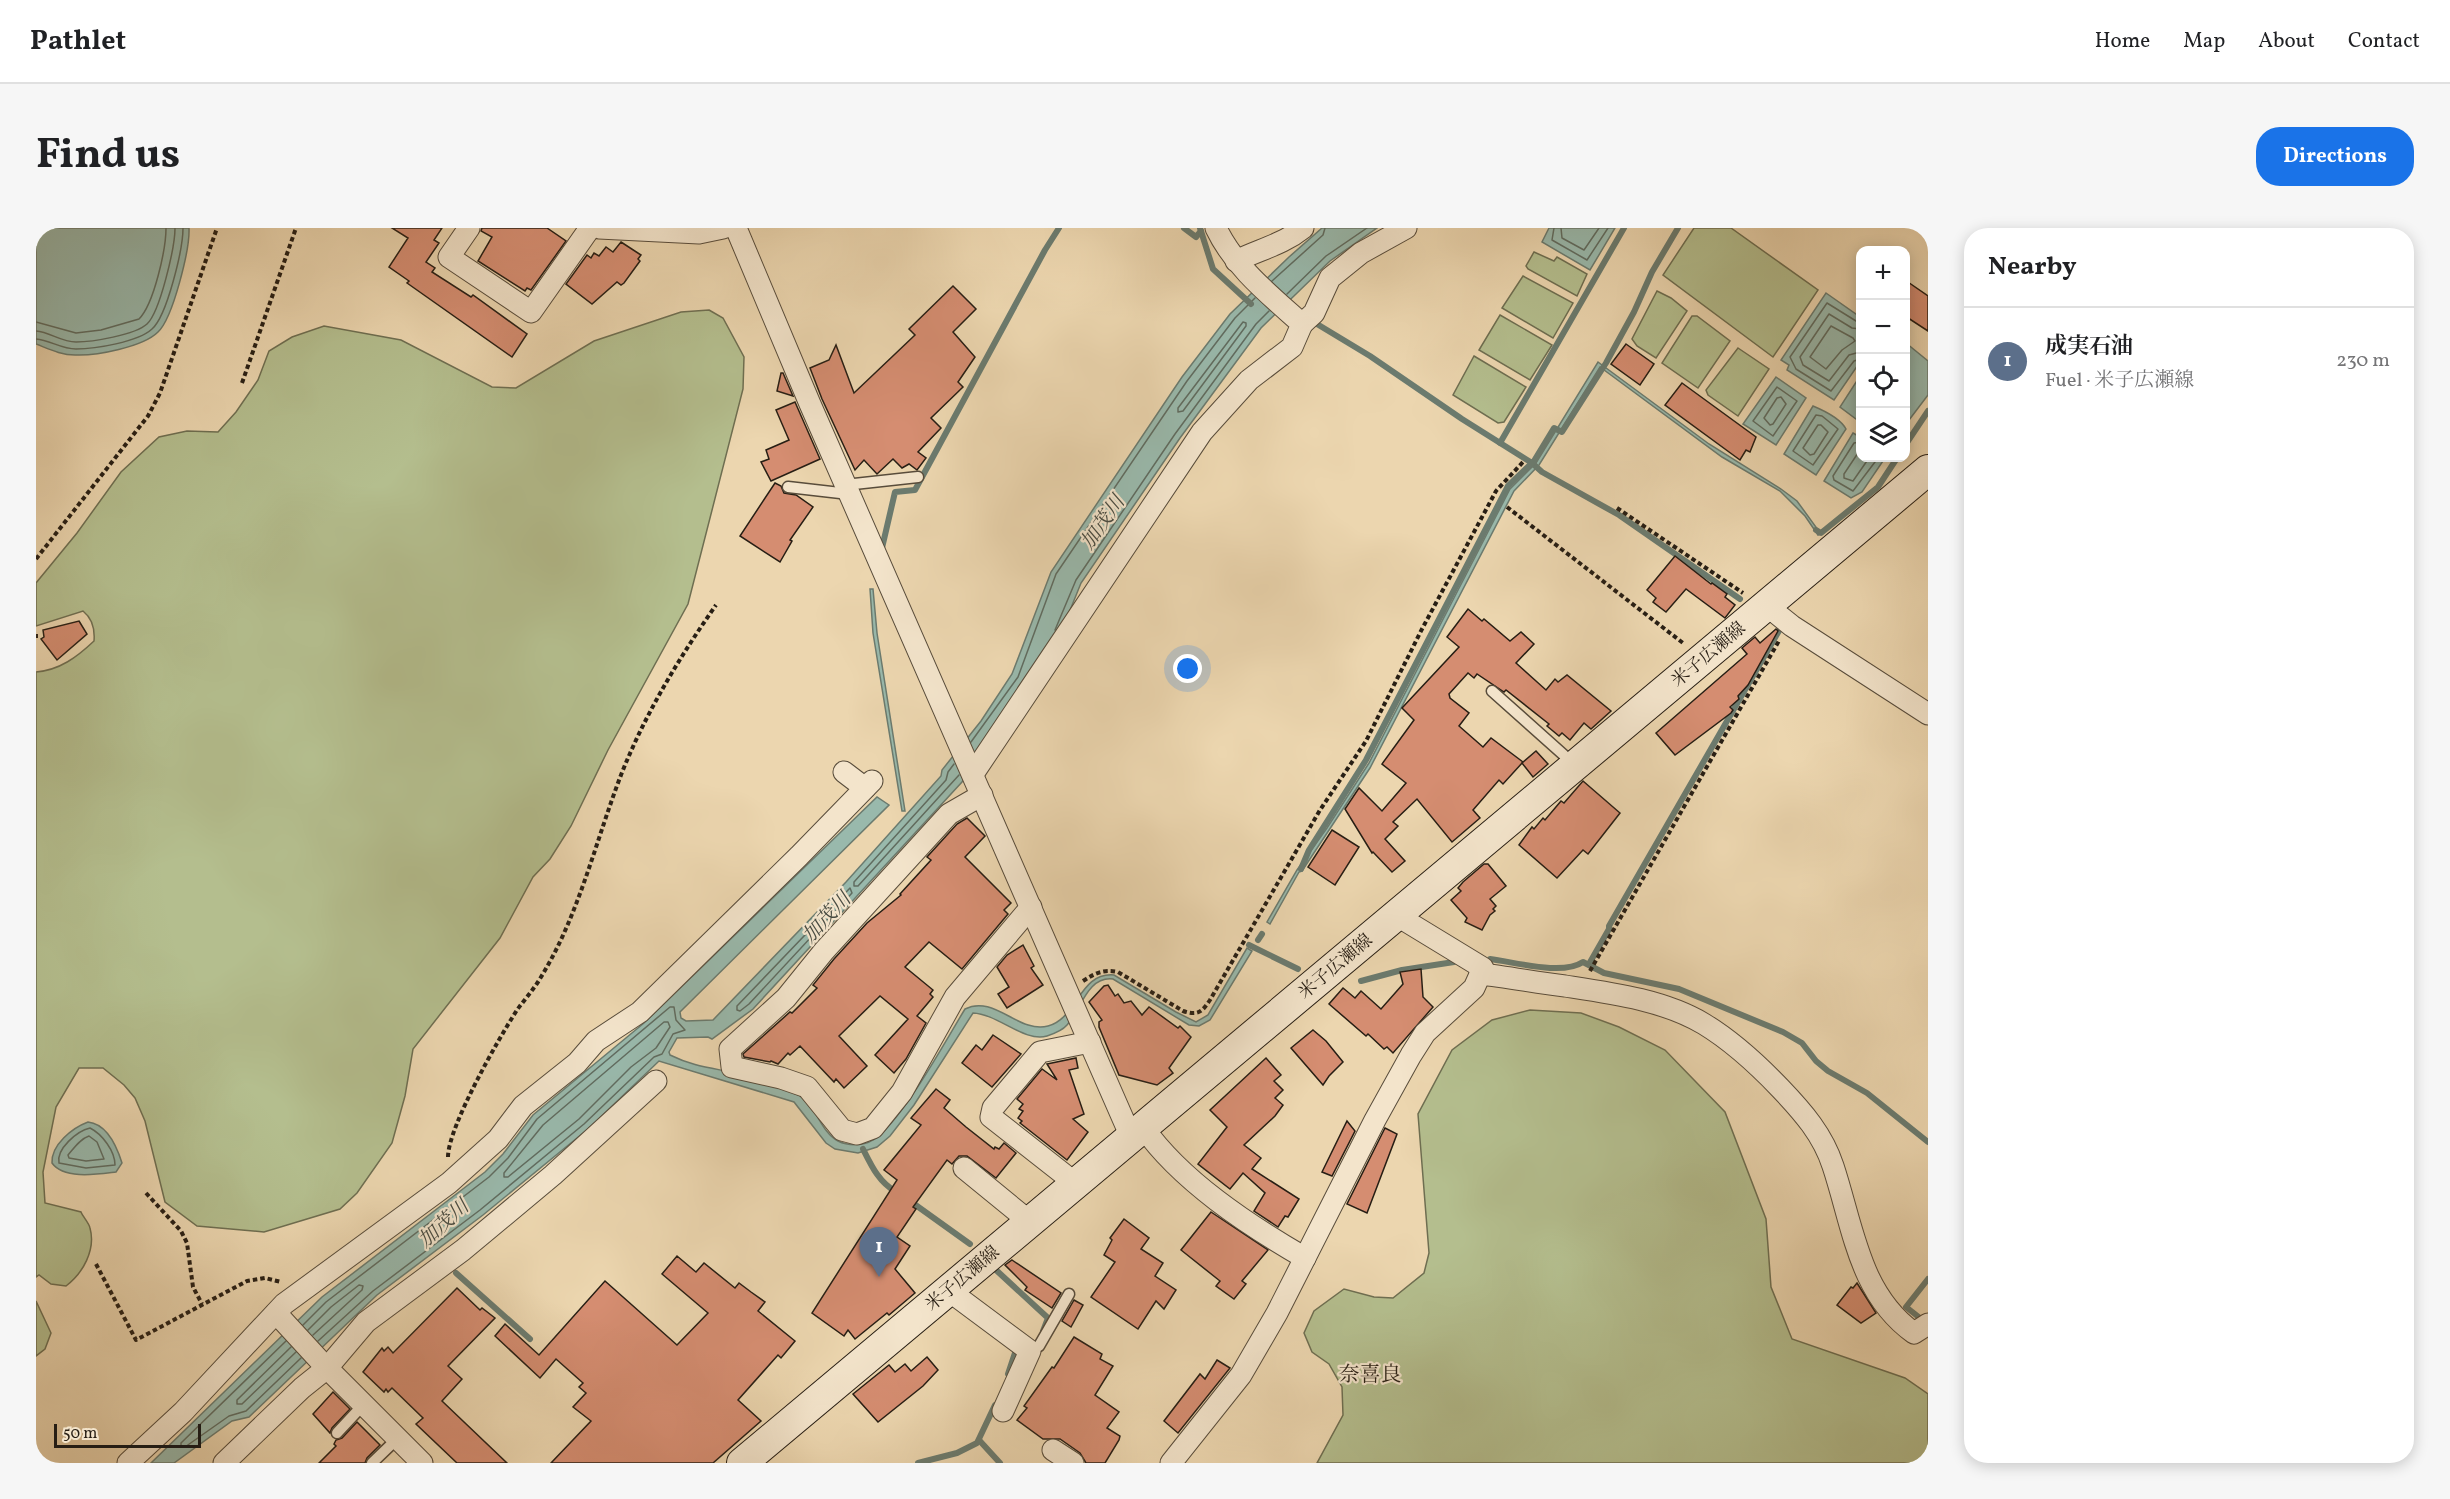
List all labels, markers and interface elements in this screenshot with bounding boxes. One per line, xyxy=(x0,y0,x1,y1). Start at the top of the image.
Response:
text: Pathlet xyxy=(30,22,126,61)
text: Home xyxy=(2095,27,2150,56)
text: Map xyxy=(2183,27,2225,56)
text: About xyxy=(2258,27,2315,56)
text: Contact xyxy=(2348,27,2420,56)
text: Find us xyxy=(36,127,180,186)
button: Directions xyxy=(2256,127,2414,186)
map controls xyxy=(1856,246,1910,462)
button: + xyxy=(1856,246,1910,300)
text: Nearby xyxy=(1988,249,2077,285)
button: − xyxy=(1856,300,1910,354)
text: 成実石油 xyxy=(2045,332,2133,363)
text: 1 xyxy=(2003,347,2012,375)
text: 230 m xyxy=(2336,347,2390,375)
button: locate xyxy=(1856,354,1910,408)
text: Fuel · 米子広瀬線 xyxy=(2045,367,2194,395)
button: layers xyxy=(1856,408,1910,462)
water label: 加茂川 xyxy=(1075,489,1133,556)
street label: 米子広瀬線 xyxy=(1666,617,1751,694)
your location xyxy=(1173,654,1202,683)
water label: 加茂川 xyxy=(797,885,860,950)
street label: 米子広瀬線 xyxy=(1293,929,1378,1006)
water label: 加茂川 xyxy=(413,1193,477,1255)
pin: 1 xyxy=(860,1228,898,1277)
street label: 米子広瀬線 xyxy=(920,1241,1005,1318)
district label: 奈喜良 xyxy=(1339,1361,1402,1390)
scale bar xyxy=(54,1421,201,1448)
text: 50 m xyxy=(63,1423,97,1445)

